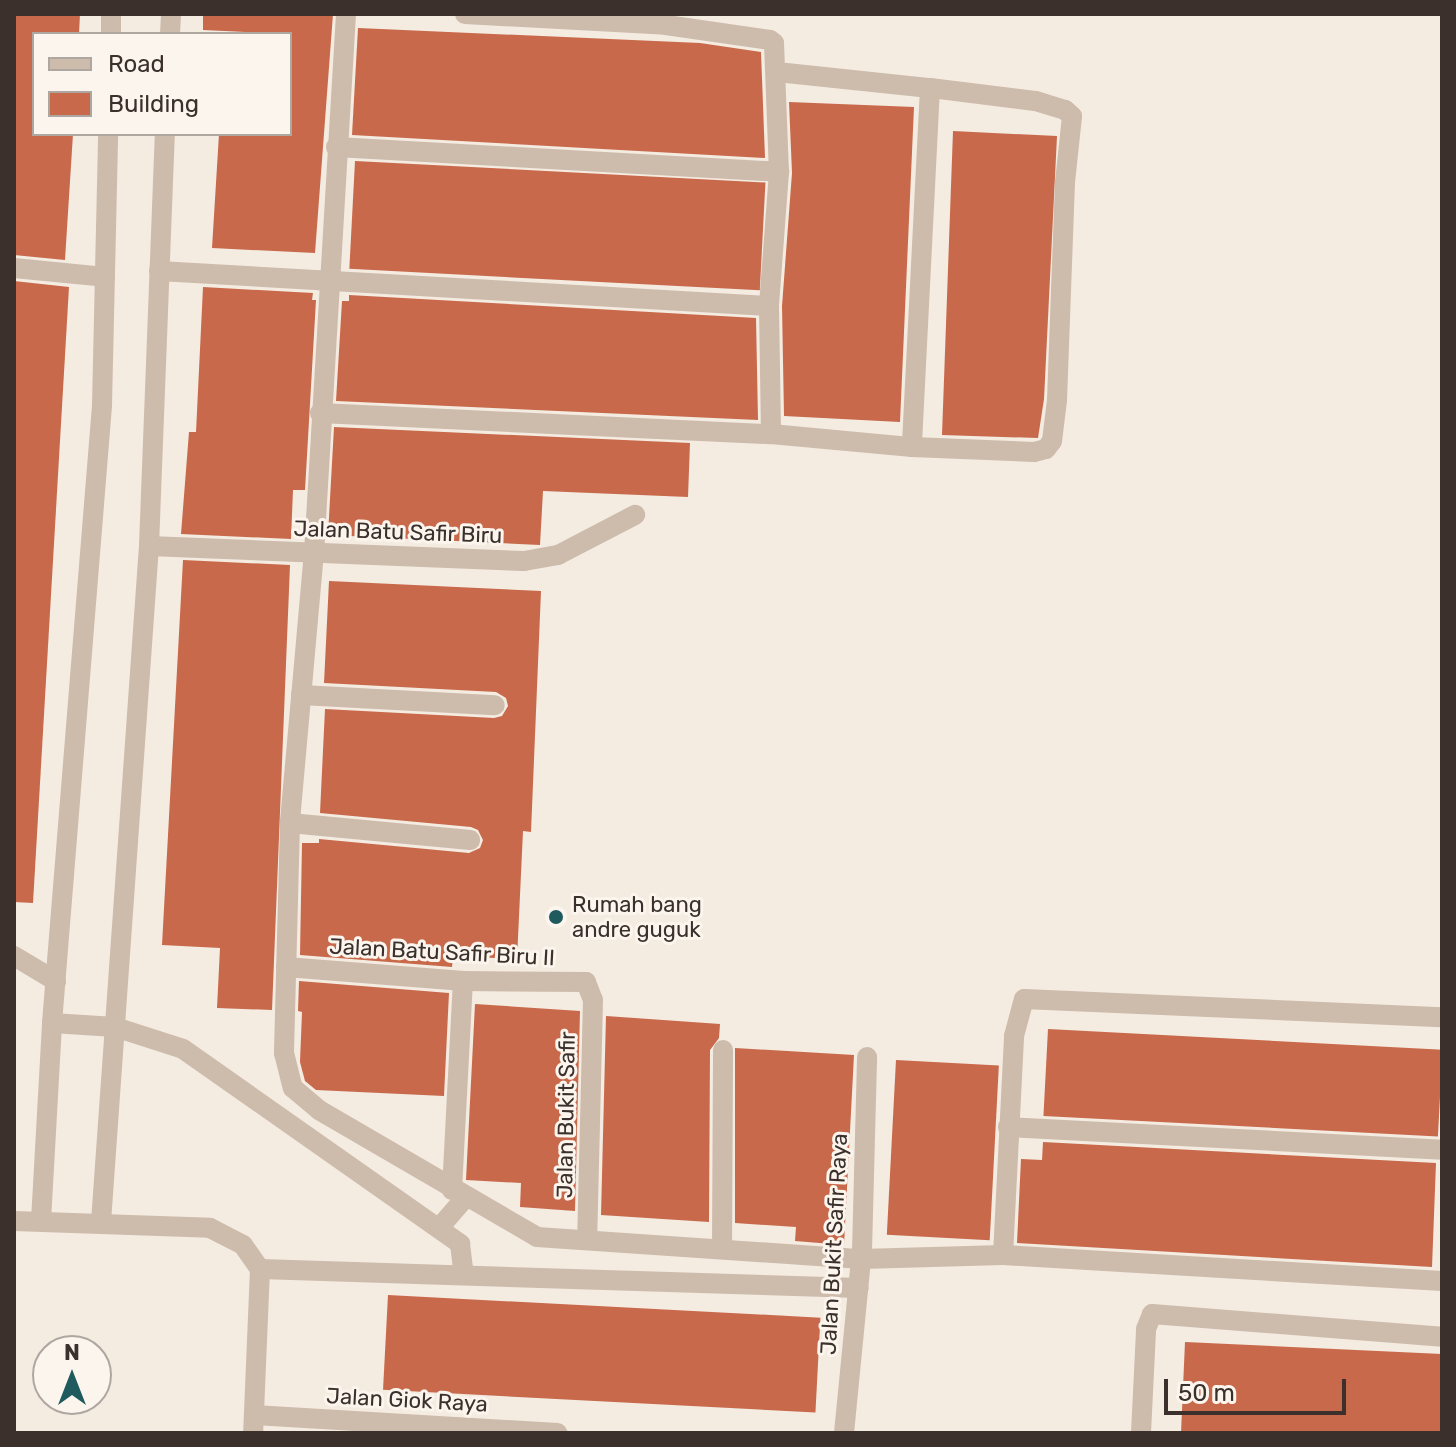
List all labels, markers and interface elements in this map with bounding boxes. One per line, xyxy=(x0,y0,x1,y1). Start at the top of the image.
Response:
legend xyxy=(32,32,292,136)
text: Road xyxy=(108,50,165,78)
text: Building xyxy=(108,90,199,118)
street label: Jalan Batu Safir Biru xyxy=(293,515,503,549)
place label: Rumah bang andre guguk xyxy=(572,891,702,942)
marker: Rumah bang andre guguk xyxy=(547,908,565,926)
street label: Jalan Batu Safir Biru II xyxy=(328,933,556,971)
street label: Jalan Bukit Safir xyxy=(551,1031,581,1199)
street label: Jalan Bukit Safir Raya xyxy=(815,1132,853,1356)
north arrow xyxy=(32,1335,112,1415)
text: N xyxy=(64,1339,80,1366)
scale bar xyxy=(1168,1363,1350,1413)
text: 50 m xyxy=(1178,1379,1235,1407)
street label: Jalan Giok Raya xyxy=(325,1383,489,1417)

